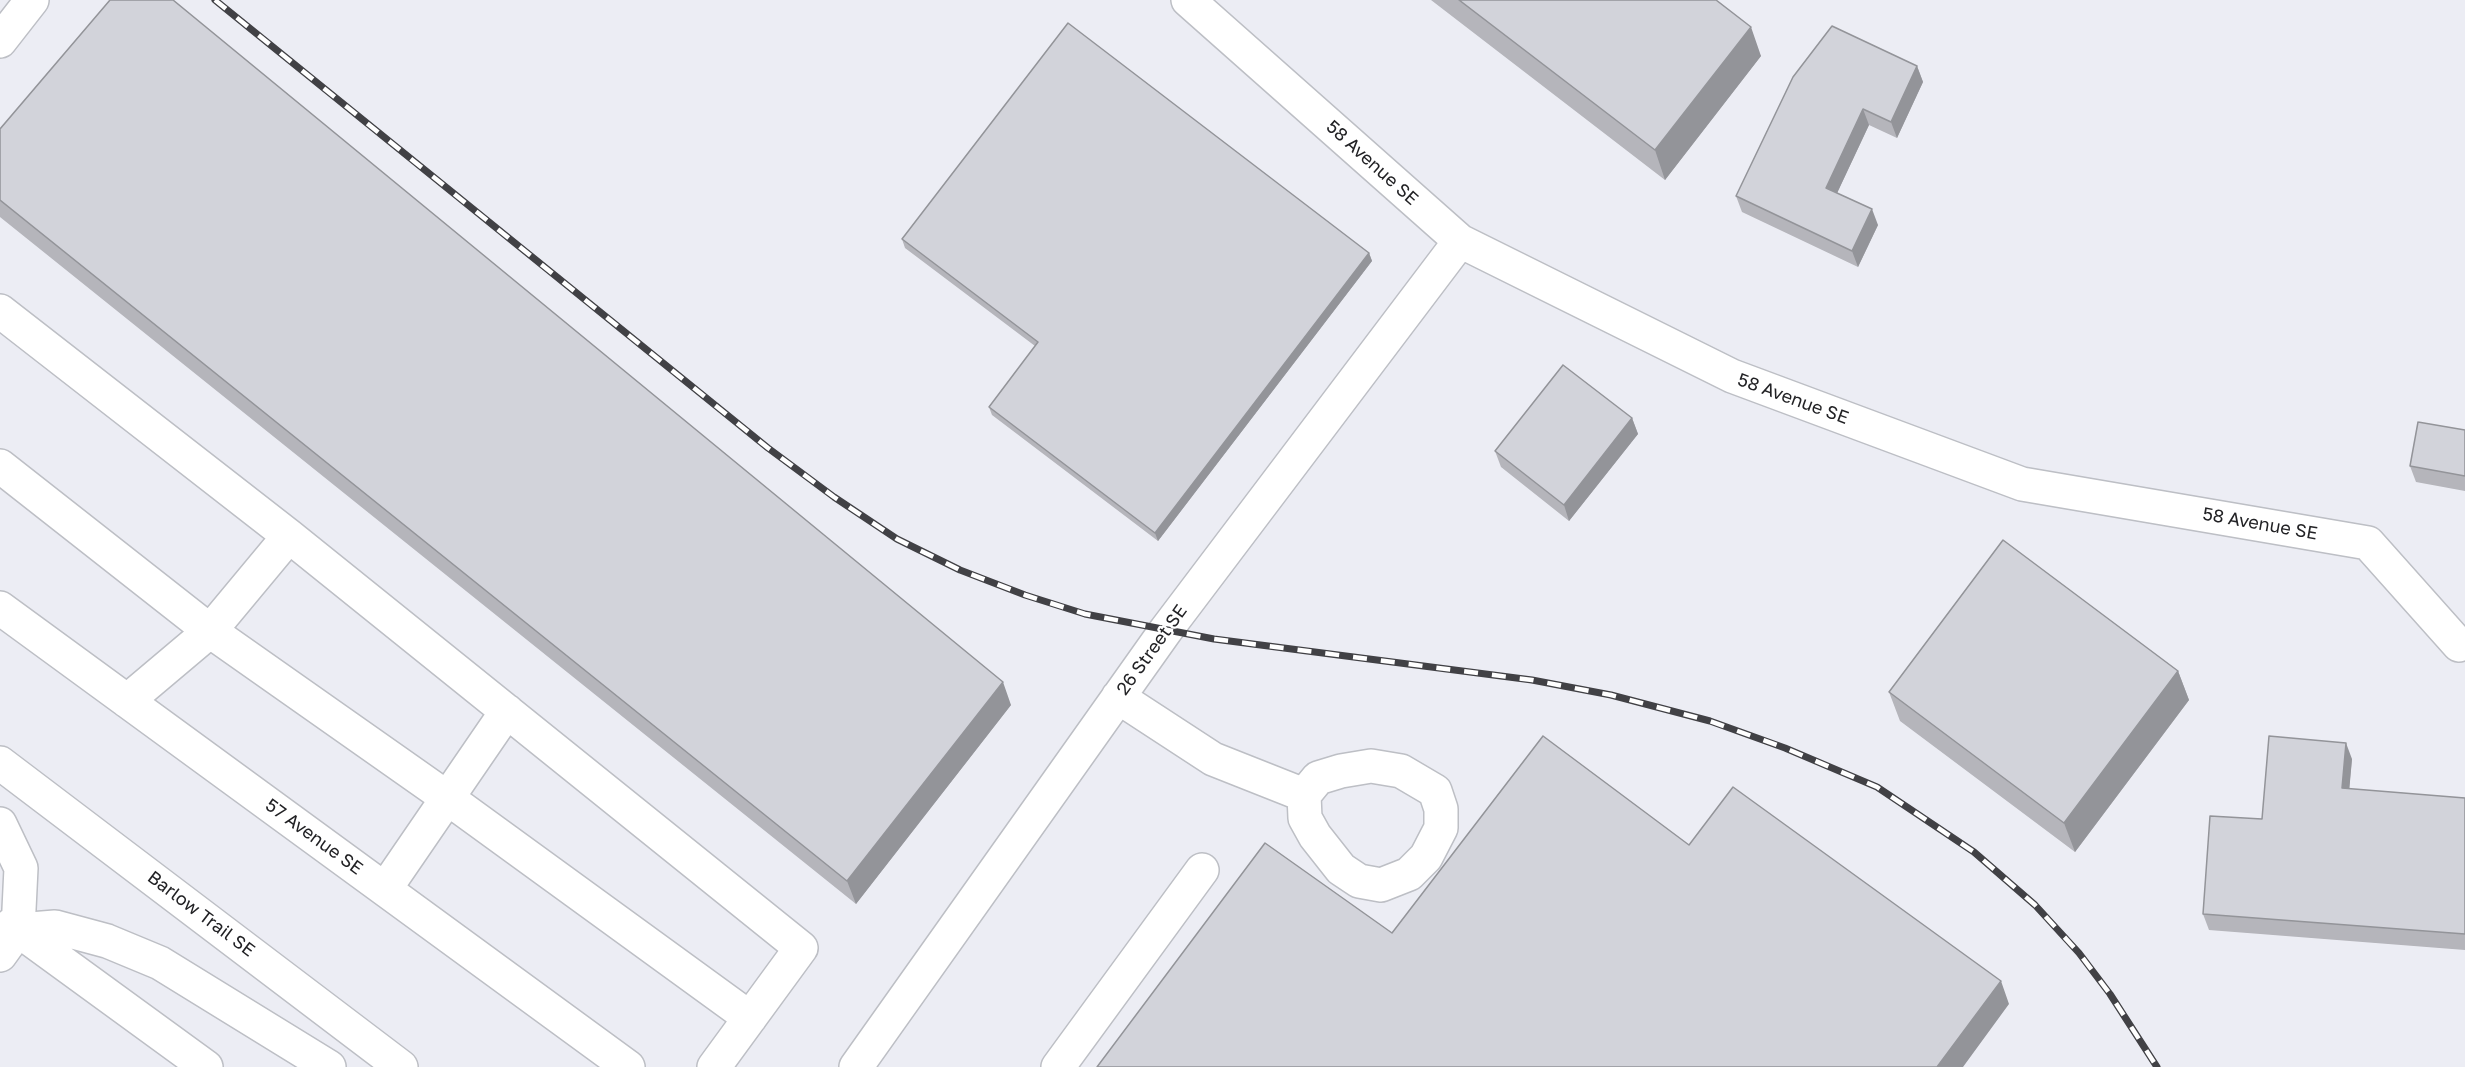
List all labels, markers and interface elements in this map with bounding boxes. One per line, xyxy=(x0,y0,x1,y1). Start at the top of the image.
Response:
street label: 58 Avenue SE xyxy=(1322,116,1422,210)
street label: 58 Avenue SE xyxy=(1735,369,1851,429)
street label: 58 Avenue SE xyxy=(2201,503,2319,545)
street label: 26 Street SE xyxy=(1112,601,1192,699)
street label: 57 Avenue SE xyxy=(261,794,367,880)
street label: Barlow Trail SE xyxy=(143,867,259,961)

